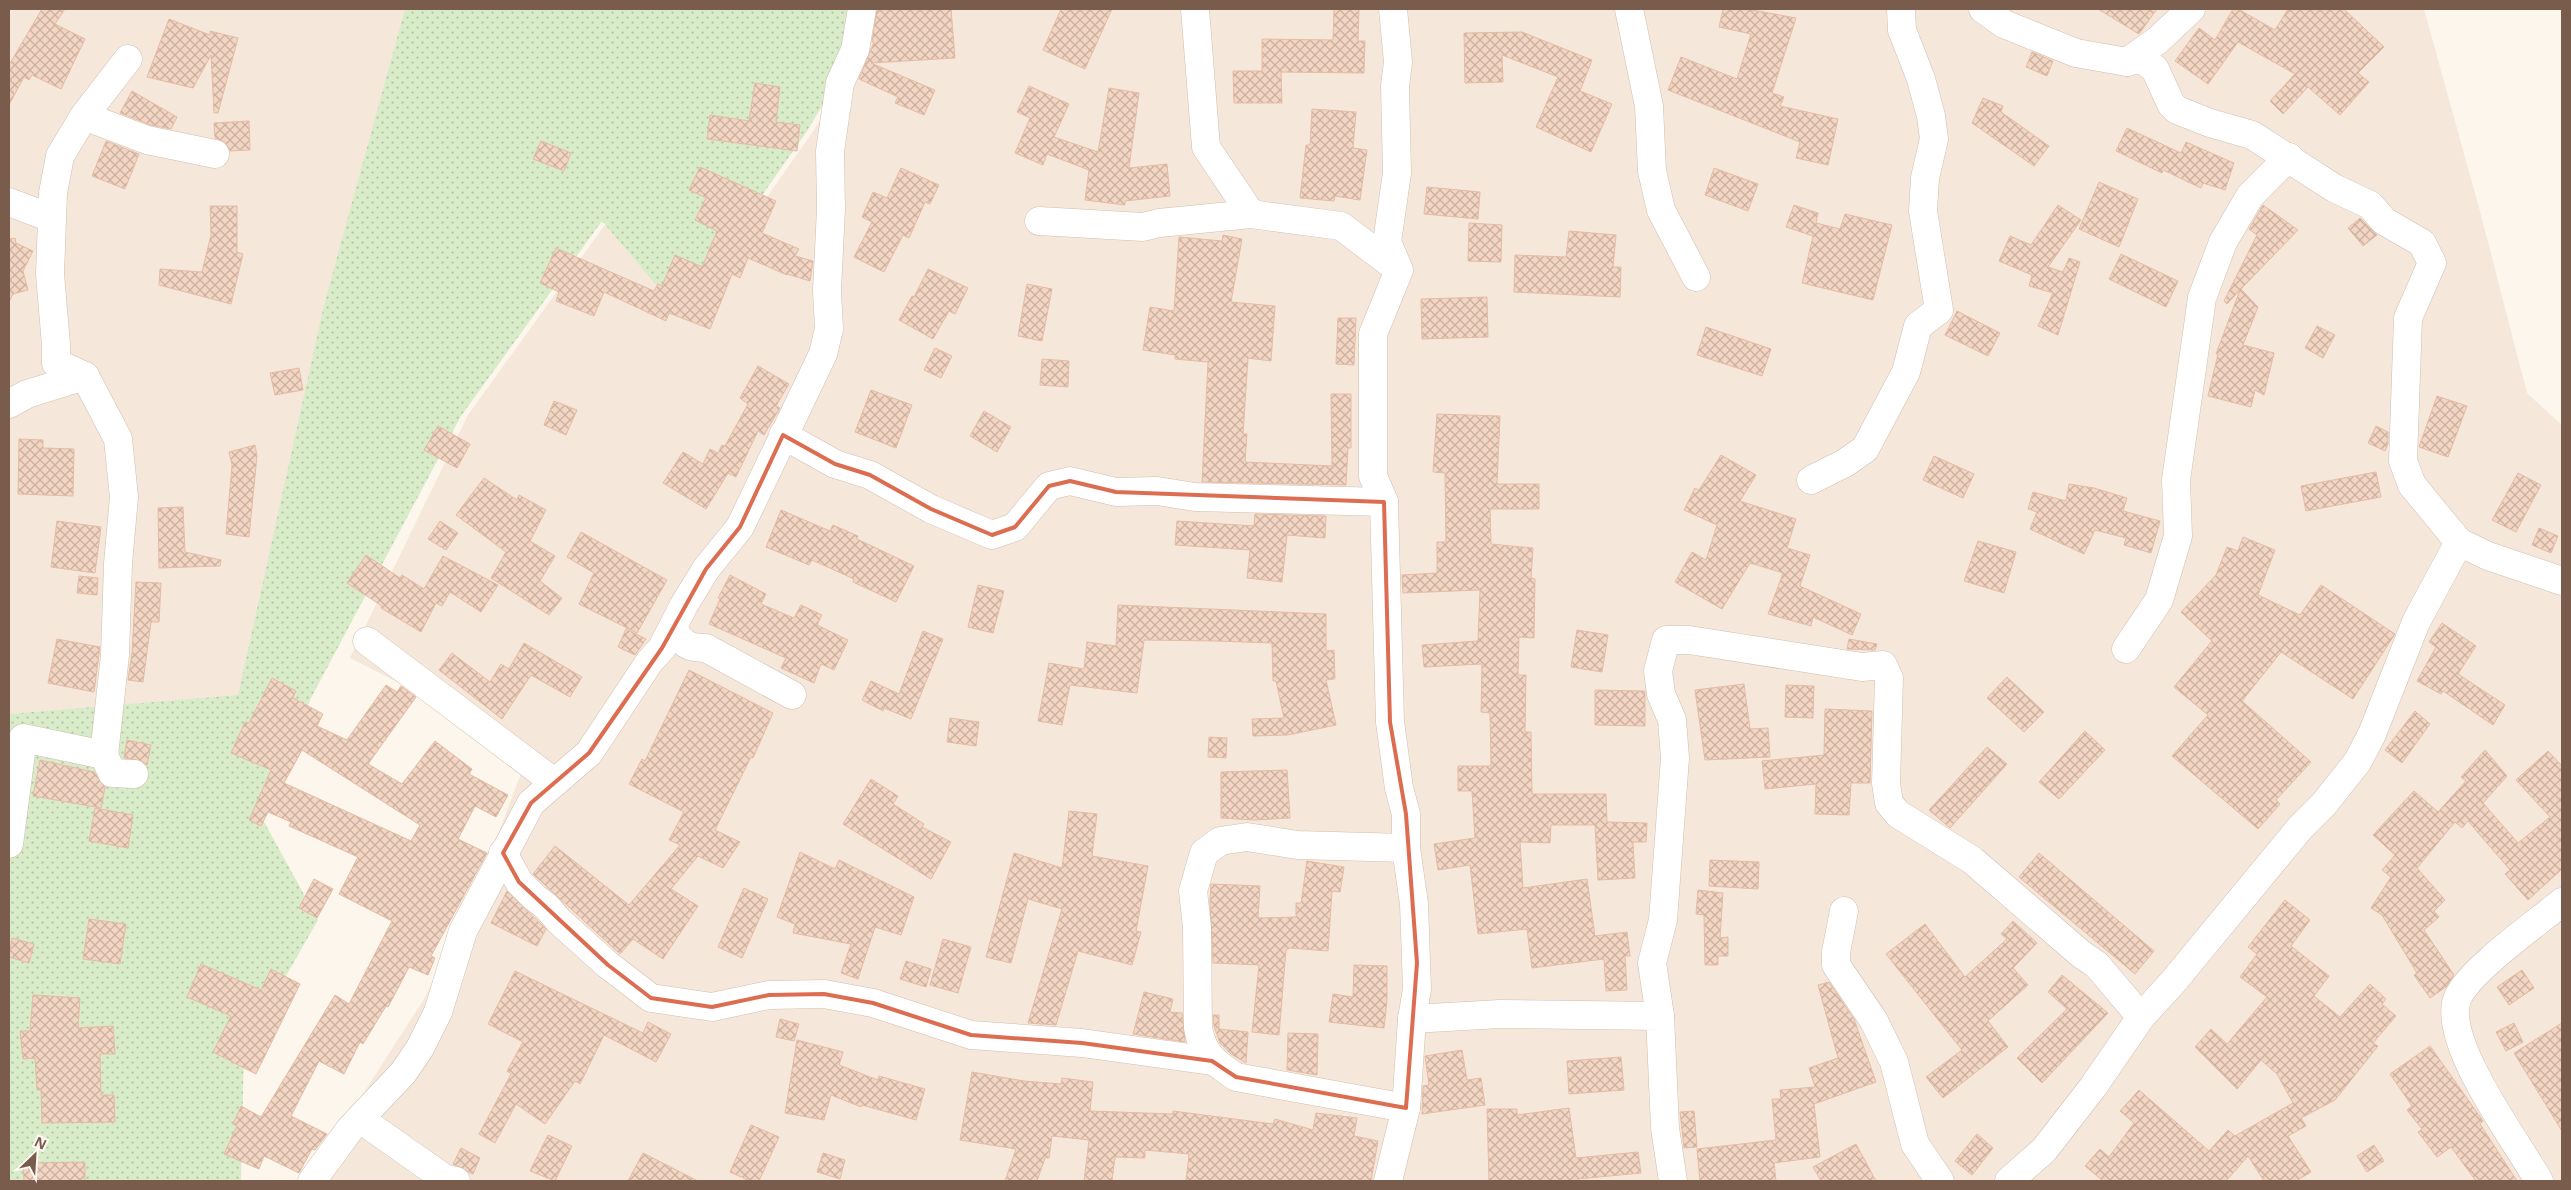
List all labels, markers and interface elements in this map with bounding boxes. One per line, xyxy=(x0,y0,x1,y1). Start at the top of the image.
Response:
north arrow xyxy=(10,1130,60,1180)
text: N xyxy=(32,1132,50,1154)

